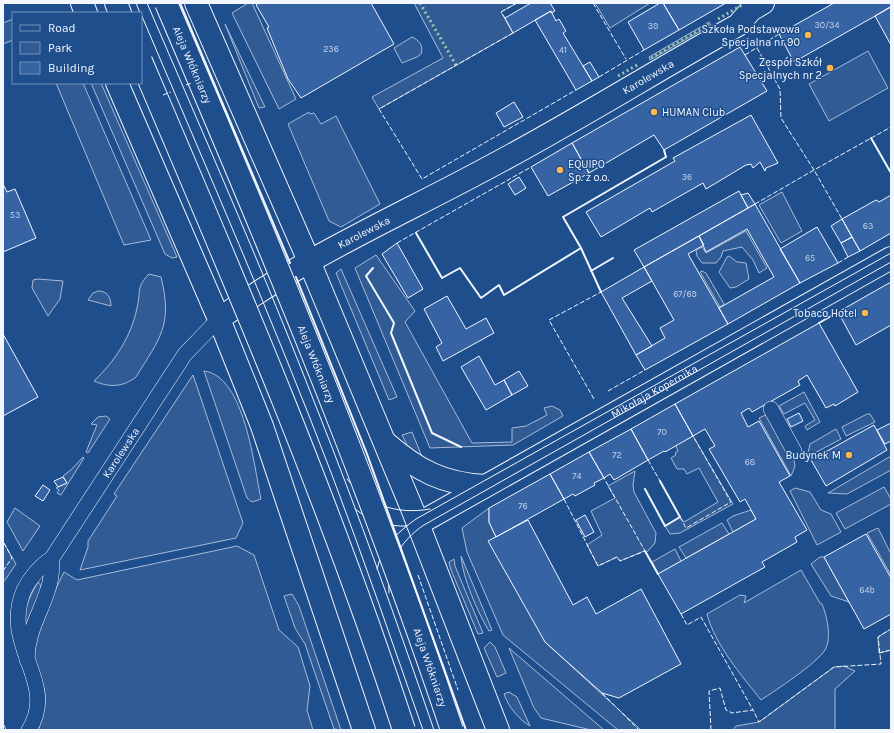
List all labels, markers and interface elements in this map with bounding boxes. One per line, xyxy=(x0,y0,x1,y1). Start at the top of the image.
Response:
legend xyxy=(12,12,142,84)
house number: 30/34 xyxy=(815,20,839,30)
text: Road xyxy=(48,21,76,35)
house number: 39 xyxy=(648,21,658,31)
place label: Szkoła Podstawowa Specjalna nr 90 xyxy=(702,23,800,49)
street label: Aleja Włókniarzy xyxy=(170,24,214,105)
marker: Szkoła Podstawowa Specjalna nr 90 xyxy=(803,30,813,40)
text: Park xyxy=(48,41,73,55)
house number: 236 xyxy=(323,44,339,54)
house number: 41 xyxy=(559,45,567,55)
place label: Zespół Szkół Specjalnych nr 2 xyxy=(739,56,823,82)
street label: Karolewska xyxy=(620,57,676,97)
text: Building xyxy=(48,61,95,75)
marker: Zespół Szkół Specjalnych nr 2 xyxy=(825,63,835,73)
place label: HUMAN Club xyxy=(662,106,725,119)
marker: HUMAN Club xyxy=(649,107,659,117)
place label: EQUIPO Sp. z o.o. xyxy=(568,158,609,184)
marker: EQUIPO Sp. z o.o. xyxy=(555,165,565,175)
house number: 36 xyxy=(682,172,692,182)
house number: 53 xyxy=(10,210,20,220)
street label: Karolewska xyxy=(336,214,393,252)
house number: 63 xyxy=(863,221,873,231)
house number: 65 xyxy=(805,253,815,263)
house number: 67/69 xyxy=(673,289,697,299)
place label: Tobaco Hotel xyxy=(793,307,857,320)
marker: Tobaco Hotel xyxy=(860,308,870,318)
street label: Aleja Włókniarzy xyxy=(295,323,337,405)
street label: Mikołaja Kopernika xyxy=(609,362,700,421)
street label: Karolewska xyxy=(100,425,142,481)
house number: 70 xyxy=(657,427,667,437)
place label: Budynek M xyxy=(785,449,841,462)
house number: 72 xyxy=(612,450,622,460)
marker: Budynek M xyxy=(844,450,854,460)
house number: 68 xyxy=(745,457,756,467)
house number: 74 xyxy=(572,471,582,481)
house number: 76 xyxy=(518,501,528,511)
house number: 64b xyxy=(859,585,875,595)
street label: Aleja Włókniarzy xyxy=(410,626,450,708)

